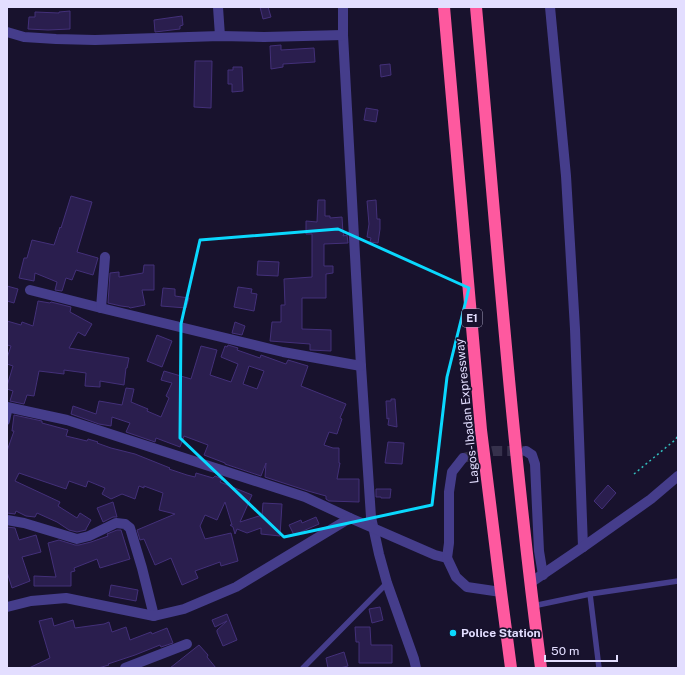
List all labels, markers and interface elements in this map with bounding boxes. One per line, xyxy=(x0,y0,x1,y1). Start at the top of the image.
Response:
road number: E1 xyxy=(462,309,482,327)
street label: Lagos-Ibadan Expressway xyxy=(452,337,482,484)
place label: Police Station xyxy=(461,626,541,640)
marker: Police Station xyxy=(448,628,458,638)
scale bar xyxy=(545,637,617,663)
text: 50 m xyxy=(551,644,579,658)

